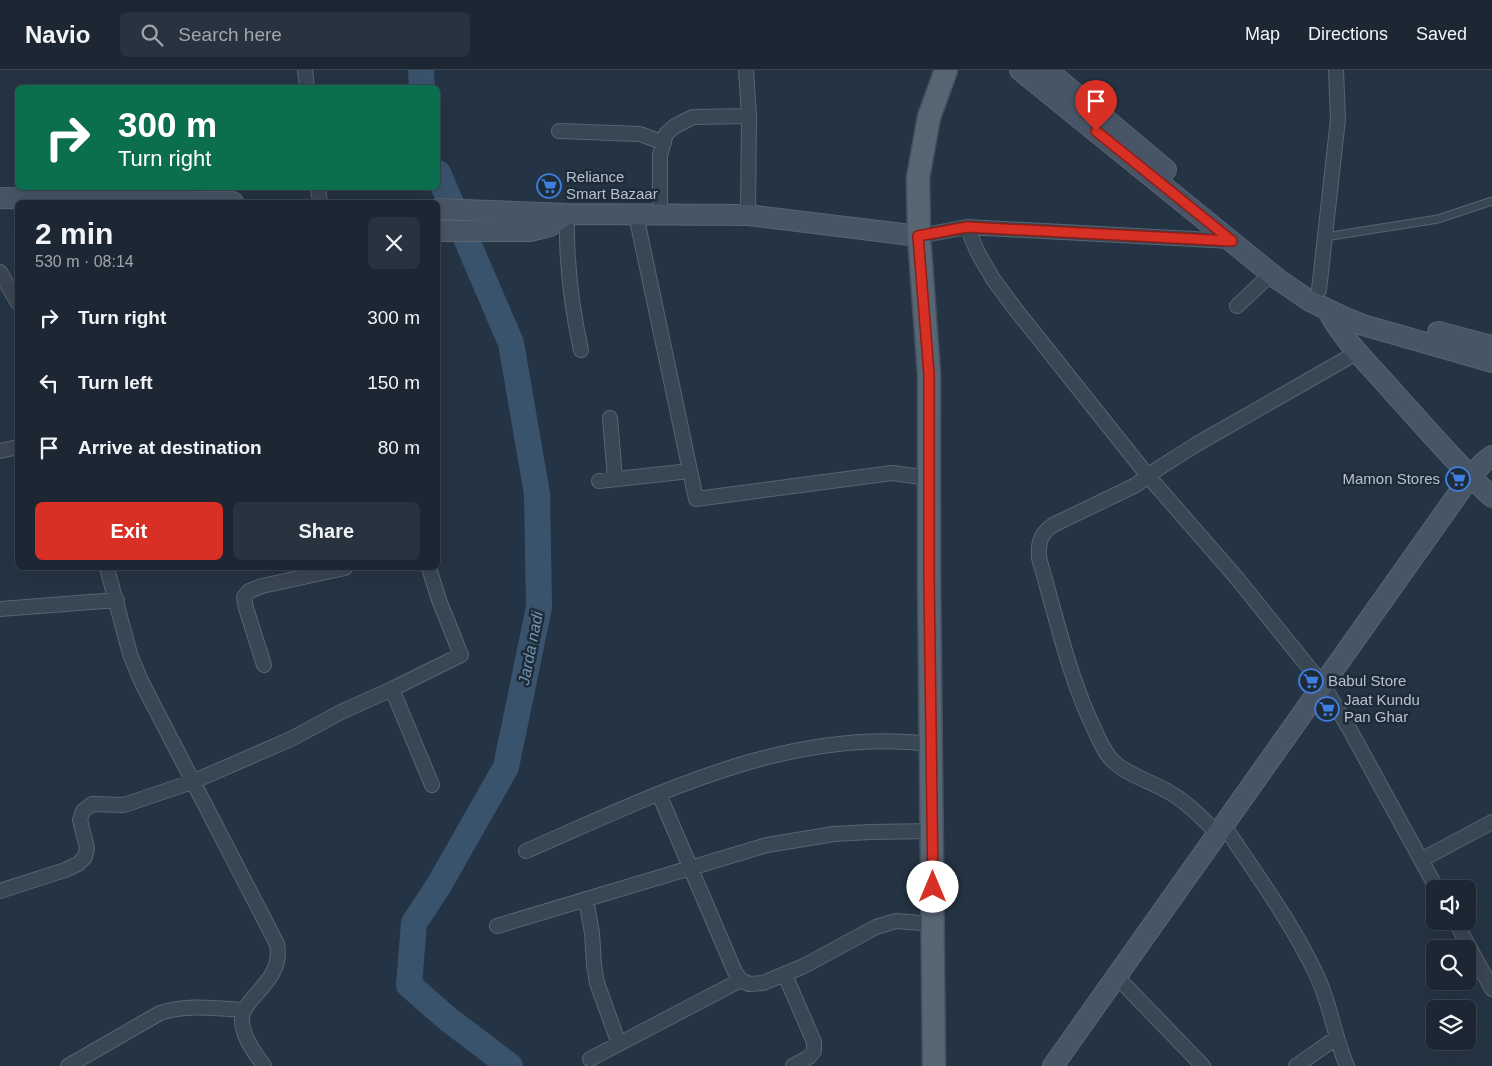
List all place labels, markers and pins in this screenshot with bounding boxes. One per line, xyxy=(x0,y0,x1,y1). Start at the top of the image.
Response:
pin xyxy=(1075,80,1117,131)
place label: Reliance Smart Bazaar xyxy=(566,168,658,202)
supermarket icon: Reliance Smart Bazaar xyxy=(536,173,562,199)
supermarket icon: Mamon Stores xyxy=(1445,466,1471,492)
place label: Mamon Stores xyxy=(1342,470,1440,487)
supermarket icon: Babul Store xyxy=(1298,668,1324,694)
place label: Babul Store xyxy=(1328,672,1406,689)
place label: Jaat Kundu Pan Ghar xyxy=(1344,691,1420,725)
supermarket icon: Jaat Kundu Pan Ghar xyxy=(1314,696,1340,722)

